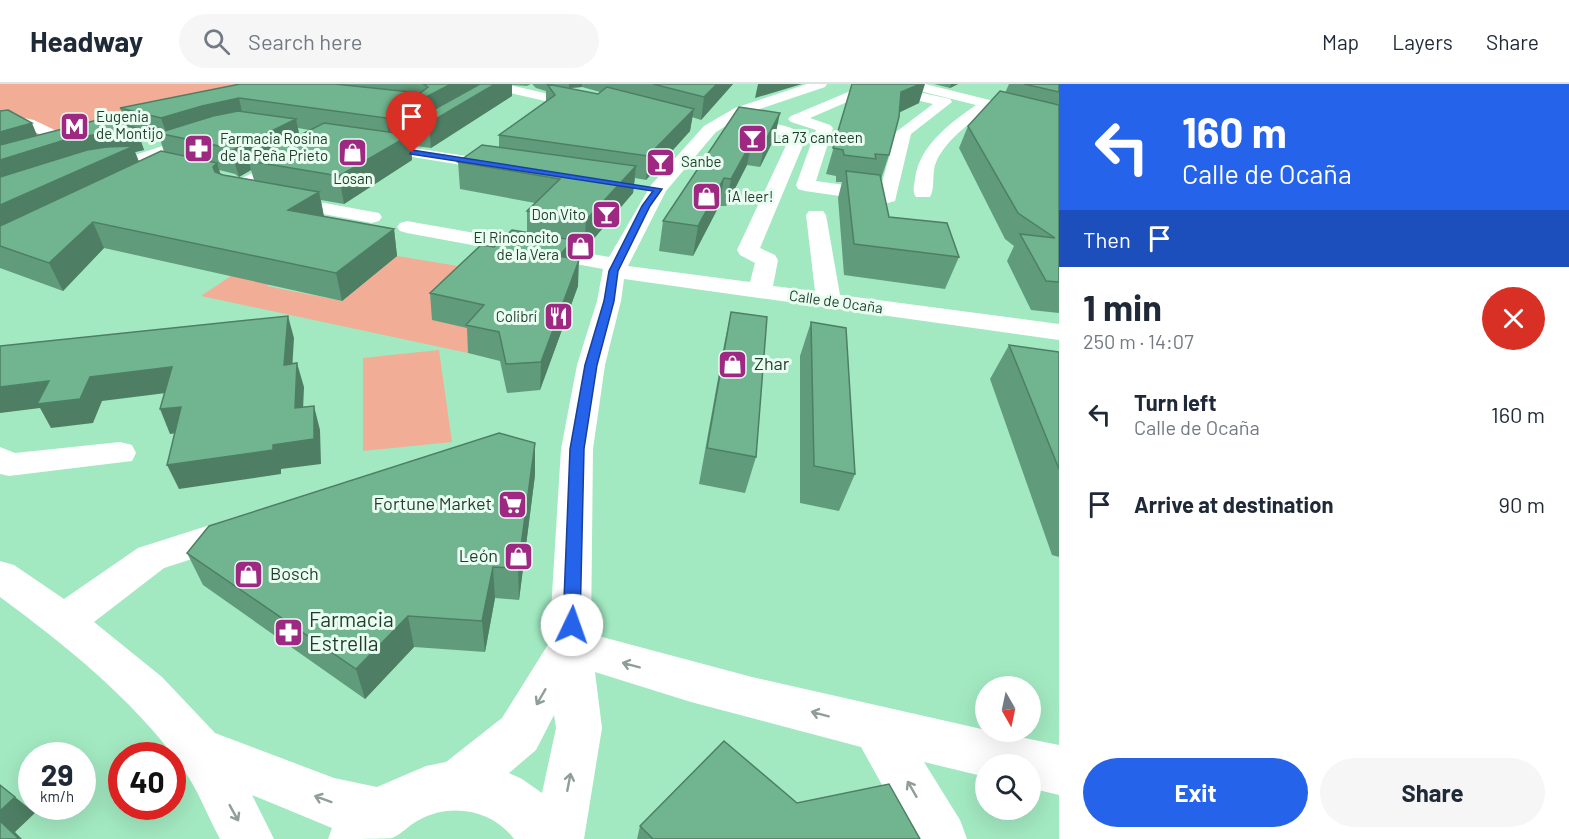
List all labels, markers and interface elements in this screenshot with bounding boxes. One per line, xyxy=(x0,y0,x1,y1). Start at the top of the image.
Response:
search box xyxy=(179,14,599,68)
text: Headway xyxy=(30,24,143,58)
icon: search xyxy=(200,25,233,58)
text: Search here xyxy=(248,28,362,54)
text: Map xyxy=(1322,29,1359,54)
text: Layers xyxy=(1392,29,1453,54)
text: Share xyxy=(1486,29,1539,54)
pin xyxy=(386,91,437,153)
icon: arrive xyxy=(395,100,428,133)
text: 160 m xyxy=(1182,106,1287,156)
place label: Eugenia de Montijo xyxy=(96,107,163,142)
icon: left xyxy=(1083,108,1161,186)
metro station icon: Eugenia de Montijo xyxy=(59,110,91,142)
bar icon: La 73 canteen xyxy=(736,122,768,154)
place label: La 73 canteen xyxy=(773,128,863,146)
place label: Farmacia Rosina de la Peña Prieto xyxy=(220,129,328,164)
pharmacy icon: Farmacia Rosina de la Peña Prieto xyxy=(183,132,215,164)
shop icon: Losan xyxy=(337,136,369,168)
bar icon: Sanbe xyxy=(644,146,676,178)
place label: Sanbe xyxy=(681,152,722,170)
text: Calle de Ocaña xyxy=(1182,157,1352,189)
place label: Losan xyxy=(333,169,373,187)
shop icon: ¡A leer! xyxy=(690,181,722,213)
place label: ¡A leer! xyxy=(727,187,774,205)
bar icon: Don Vito xyxy=(591,199,623,231)
place label: Don Vito xyxy=(531,205,586,223)
icon: arrive xyxy=(1143,222,1176,255)
text: Then xyxy=(1083,226,1131,252)
place label: El Rinconcito de la Vera xyxy=(474,228,559,263)
shop icon: El Rinconcito de la Vera xyxy=(564,231,596,263)
text: 1 min xyxy=(1083,285,1162,328)
street label: Calle de Ocaña xyxy=(788,286,884,316)
button: close xyxy=(1482,287,1545,350)
restaurant icon: Colibrí xyxy=(542,301,574,333)
place label: Colibrí xyxy=(496,307,537,325)
text: 250 m · 14:07 xyxy=(1083,329,1194,353)
shop icon: Zhar xyxy=(717,348,749,380)
place label: Zhar xyxy=(754,352,790,374)
text: Turn left xyxy=(1134,389,1217,415)
icon: left xyxy=(1083,398,1116,431)
text: 160 m xyxy=(1491,401,1545,427)
text: Calle de Ocaña xyxy=(1134,415,1260,439)
supermarket icon: Fortune Market xyxy=(497,488,529,520)
icon: arrive xyxy=(1083,488,1116,521)
text: Arrive at destination xyxy=(1134,491,1333,517)
text: 90 m xyxy=(1499,491,1545,517)
place label: Fortune Market xyxy=(374,492,492,514)
shop icon: León xyxy=(503,540,535,572)
place label: León xyxy=(459,544,498,566)
shop icon: Bosch xyxy=(233,558,265,590)
place label: Bosch xyxy=(270,562,319,584)
position arrow xyxy=(540,593,604,657)
place label: Farmacia Estrella xyxy=(309,606,394,655)
pharmacy icon: Farmacia Estrella xyxy=(272,616,304,648)
one-way arrow xyxy=(622,659,641,670)
north arrow xyxy=(975,676,1041,742)
map controls xyxy=(975,676,1041,820)
one-way arrow xyxy=(535,688,547,705)
one-way arrow xyxy=(810,707,829,719)
speed limit sign: 40 xyxy=(108,742,186,820)
button: search xyxy=(975,754,1041,820)
text: 29 xyxy=(41,756,73,792)
button: Exit xyxy=(1083,758,1308,827)
button: Share xyxy=(1320,758,1545,827)
one-way arrow xyxy=(564,772,575,792)
one-way arrow xyxy=(905,780,917,797)
text: km/h xyxy=(40,787,74,805)
one-way arrow xyxy=(314,792,333,803)
one-way arrow xyxy=(228,804,240,821)

